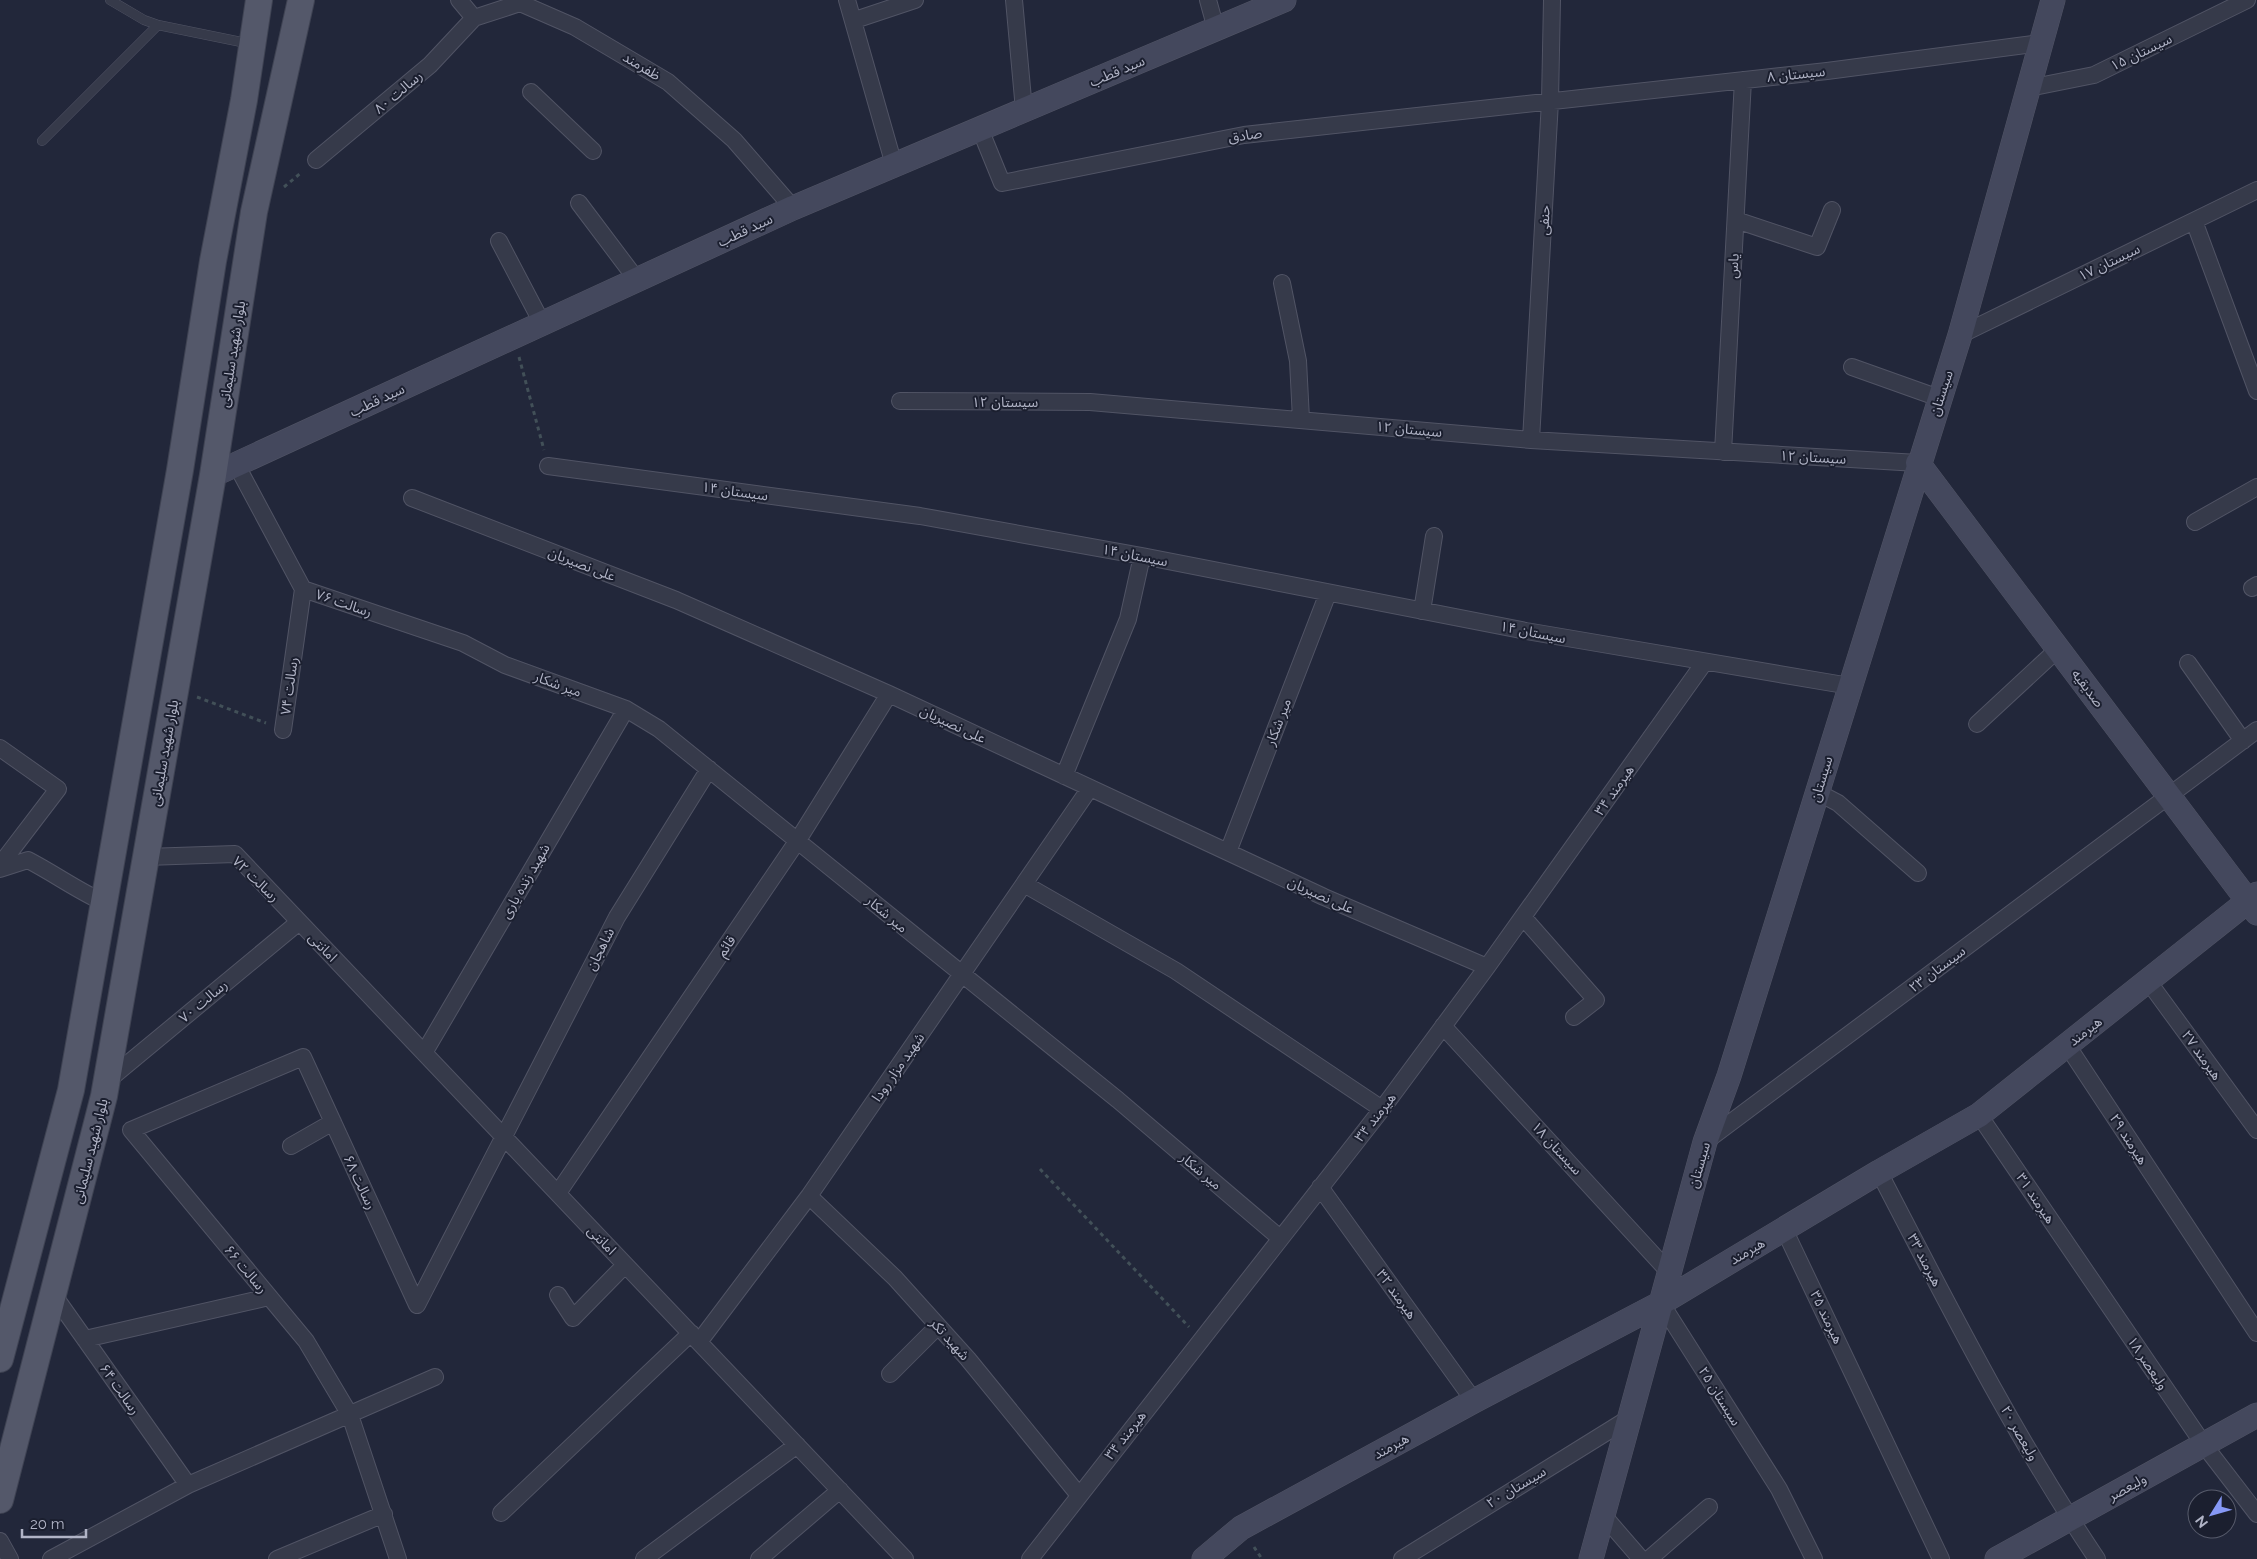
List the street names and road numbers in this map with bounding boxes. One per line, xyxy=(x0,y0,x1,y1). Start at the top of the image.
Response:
street label: سیستان ۱۵ xyxy=(2108,30,2175,75)
street label: ظفرمند xyxy=(620,49,664,84)
street label: سید قطب xyxy=(1087,52,1147,90)
street label: سیستان ۸ xyxy=(1766,63,1826,86)
street label: رسالت ۸۰ xyxy=(371,67,426,118)
street label: صادق xyxy=(1227,124,1264,146)
street label: حنفی xyxy=(1535,204,1554,236)
street label: سید قطب xyxy=(715,210,775,250)
street label: سیستان ۱۷ xyxy=(2076,240,2143,285)
street label: یاس xyxy=(1724,253,1743,279)
street label: بلوار شهید سلیمانی xyxy=(216,299,249,409)
street label: سیستان xyxy=(1926,368,1957,418)
street label: سید قطب xyxy=(347,380,407,420)
street label: سیستان ۱۲ xyxy=(972,394,1038,411)
street label: سیستان ۱۲ xyxy=(1375,418,1443,441)
street label: سیستان ۱۲ xyxy=(1779,447,1847,468)
street label: سیستان ۱۴ xyxy=(701,478,769,505)
street label: سیستان ۱۴ xyxy=(1101,541,1169,570)
street label: علی نصیریان xyxy=(546,544,618,585)
street label: رسالت ۷۶ xyxy=(314,586,374,621)
street label: سیستان ۱۴ xyxy=(1499,618,1567,647)
street label: رسالت ۷۴ xyxy=(277,656,302,716)
street label: صدیقیه xyxy=(2069,666,2108,710)
street label: میر شکار xyxy=(531,668,584,701)
street label: میر شکار xyxy=(1261,696,1295,749)
street label: بلوار شهید سلیمانی xyxy=(147,698,182,808)
street label: علی نصیریان xyxy=(917,702,988,747)
street label: سیستان xyxy=(1806,754,1836,804)
street label: هیرمند ۳۴ xyxy=(1591,762,1638,819)
street label: شهید زنده یاری xyxy=(497,841,554,922)
street label: رسالت ۷۲ xyxy=(229,853,283,906)
street label: علی نصیریان xyxy=(1285,873,1356,918)
street label: میر شکار xyxy=(862,891,911,937)
street label: شاهجان xyxy=(583,925,618,973)
street label: امانتی xyxy=(305,929,341,966)
street label: قائم xyxy=(713,932,741,961)
street label: سیستان ۲۳ xyxy=(1906,943,1969,996)
street label: رسالت ۷۰ xyxy=(176,976,231,1027)
street label: هیرمند xyxy=(2065,1013,2105,1050)
street label: هیرمند ۲۷ xyxy=(2178,1027,2225,1084)
street label: شهید مزار رودا xyxy=(868,1030,928,1105)
street label: هیرمند ۳۴ xyxy=(1351,1089,1400,1145)
street label: بلوار شهید سلیمانی xyxy=(69,1097,112,1205)
street label: هیرمند ۲۹ xyxy=(2106,1111,2151,1168)
street label: سیستان ۱۸ xyxy=(1528,1118,1586,1179)
street label: سیستان xyxy=(1685,1140,1714,1190)
street label: میر شکار xyxy=(1176,1148,1225,1194)
street label: رسالت ۶۸ xyxy=(340,1152,380,1212)
street label: هیرمند ۳۱ xyxy=(2012,1170,2059,1227)
street label: امانتی xyxy=(584,1222,620,1259)
street label: هیرمند ۳۳ xyxy=(1904,1231,1946,1290)
street label: هیرمند xyxy=(1727,1234,1768,1268)
street label: رسالت ۶۶ xyxy=(220,1242,271,1297)
street label: هیرمند ۳۲ xyxy=(1373,1266,1420,1323)
street label: هیرمند ۳۵ xyxy=(1806,1288,1847,1347)
street label: شهید تکر xyxy=(926,1314,973,1364)
street label: ولیعصر ۱۸ xyxy=(2124,1333,2172,1393)
street label: رسالت ۶۴ xyxy=(96,1361,143,1418)
street label: سیستان ۲۵ xyxy=(1695,1364,1744,1429)
street label: ولیعصر ۲۰ xyxy=(1997,1403,2042,1464)
street label: هیرمند ۳۴ xyxy=(1101,1407,1150,1463)
street label: هیرمند xyxy=(1371,1430,1412,1463)
street label: سیستان ۲۰ xyxy=(1483,1463,1549,1512)
street label: ولیعصر xyxy=(2104,1470,2149,1505)

